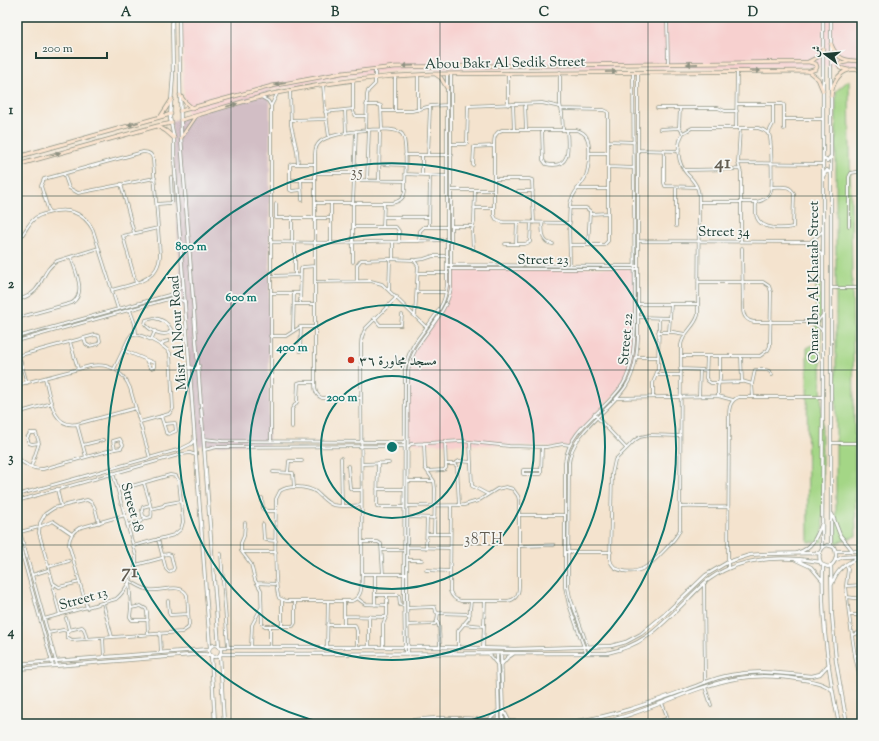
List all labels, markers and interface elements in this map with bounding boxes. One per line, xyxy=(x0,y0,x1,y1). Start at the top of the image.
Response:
text: A xyxy=(121,4,132,22)
text: B xyxy=(331,4,340,22)
text: C xyxy=(539,4,549,22)
text: D xyxy=(748,4,758,22)
scale bar xyxy=(36,34,107,60)
north arrow xyxy=(805,34,845,74)
text: 200 m xyxy=(42,40,73,58)
text: ش xyxy=(807,44,826,59)
street label: Abou Bakr Al Sedik Street xyxy=(425,53,586,75)
one-way arrow xyxy=(685,61,698,67)
one-way arrow xyxy=(402,63,415,70)
one-way arrow xyxy=(749,68,762,74)
one-way arrow xyxy=(605,69,618,75)
one-way arrow xyxy=(274,82,286,88)
text: 1 xyxy=(9,102,14,120)
one-way arrow xyxy=(226,102,238,108)
one-way arrow xyxy=(127,122,139,128)
one-way arrow xyxy=(49,151,61,157)
district label: 41 xyxy=(713,151,732,177)
district label: 35 xyxy=(350,163,364,184)
street label: Omar Ibn Al Khatab Street xyxy=(805,201,825,363)
street label: Street 34 xyxy=(698,223,750,243)
text: 800 m xyxy=(175,238,207,256)
street label: Street 23 xyxy=(517,251,569,271)
street label: Misr Al Nour Road xyxy=(165,275,193,391)
text: 2 xyxy=(8,276,15,294)
text: 600 m xyxy=(225,289,257,307)
street label: Street 22 xyxy=(615,312,639,366)
text: 400 m xyxy=(275,339,308,357)
place label: مسجد مجاورة ٣٦ xyxy=(359,352,437,372)
marker: مسجد مجاورة ٣٦ xyxy=(346,355,356,365)
text: 200 m xyxy=(327,389,357,407)
centre of rings xyxy=(385,440,399,454)
text: 3 xyxy=(8,450,14,468)
street label: Street 18 xyxy=(114,480,148,535)
district label: 38TH xyxy=(464,530,504,551)
district label: 71 xyxy=(121,560,139,586)
street label: Street 13 xyxy=(57,583,110,616)
text: 4 xyxy=(7,624,15,642)

